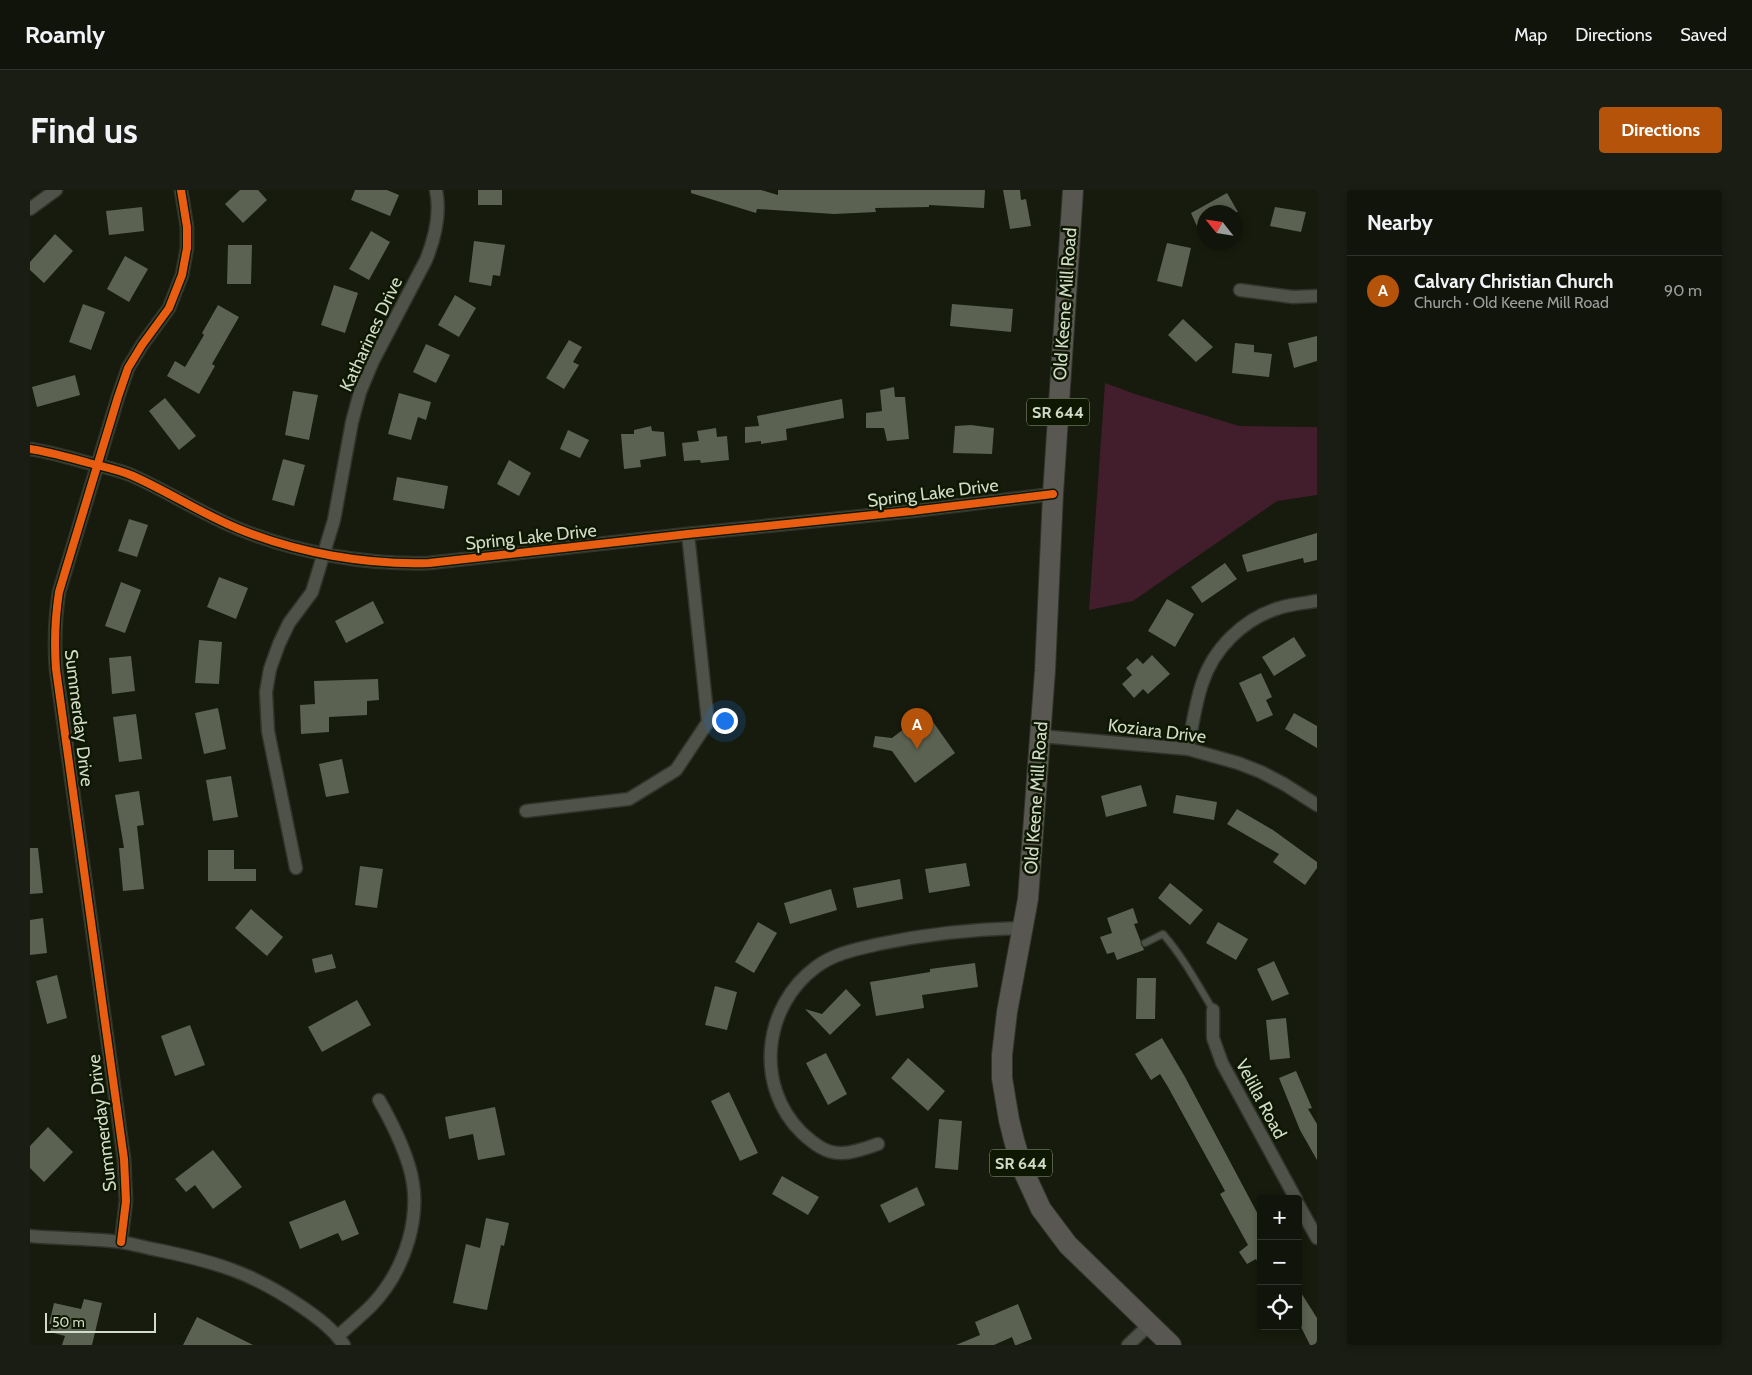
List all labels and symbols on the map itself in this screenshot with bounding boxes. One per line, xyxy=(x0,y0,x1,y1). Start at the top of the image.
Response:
north arrow xyxy=(1197,205,1242,250)
street label: Old Keene Mill Road xyxy=(1049,227,1081,381)
street label: Katharines Drive xyxy=(335,273,407,395)
road number: SR 644 xyxy=(1027,398,1089,426)
street label: Spring Lake Drive xyxy=(866,474,1000,512)
street label: Spring Lake Drive xyxy=(464,519,598,555)
street label: Summerday Drive xyxy=(60,648,98,788)
your location xyxy=(712,708,738,734)
pin: A xyxy=(901,708,933,749)
street label: Koziara Drive xyxy=(1107,714,1207,748)
street label: Old Keene Mill Road xyxy=(1020,721,1052,875)
street label: Summerday Drive xyxy=(83,1053,121,1193)
street label: Velilla Road xyxy=(1231,1055,1291,1143)
road number: SR 644 xyxy=(990,1150,1052,1176)
scale bar xyxy=(45,1310,156,1333)

